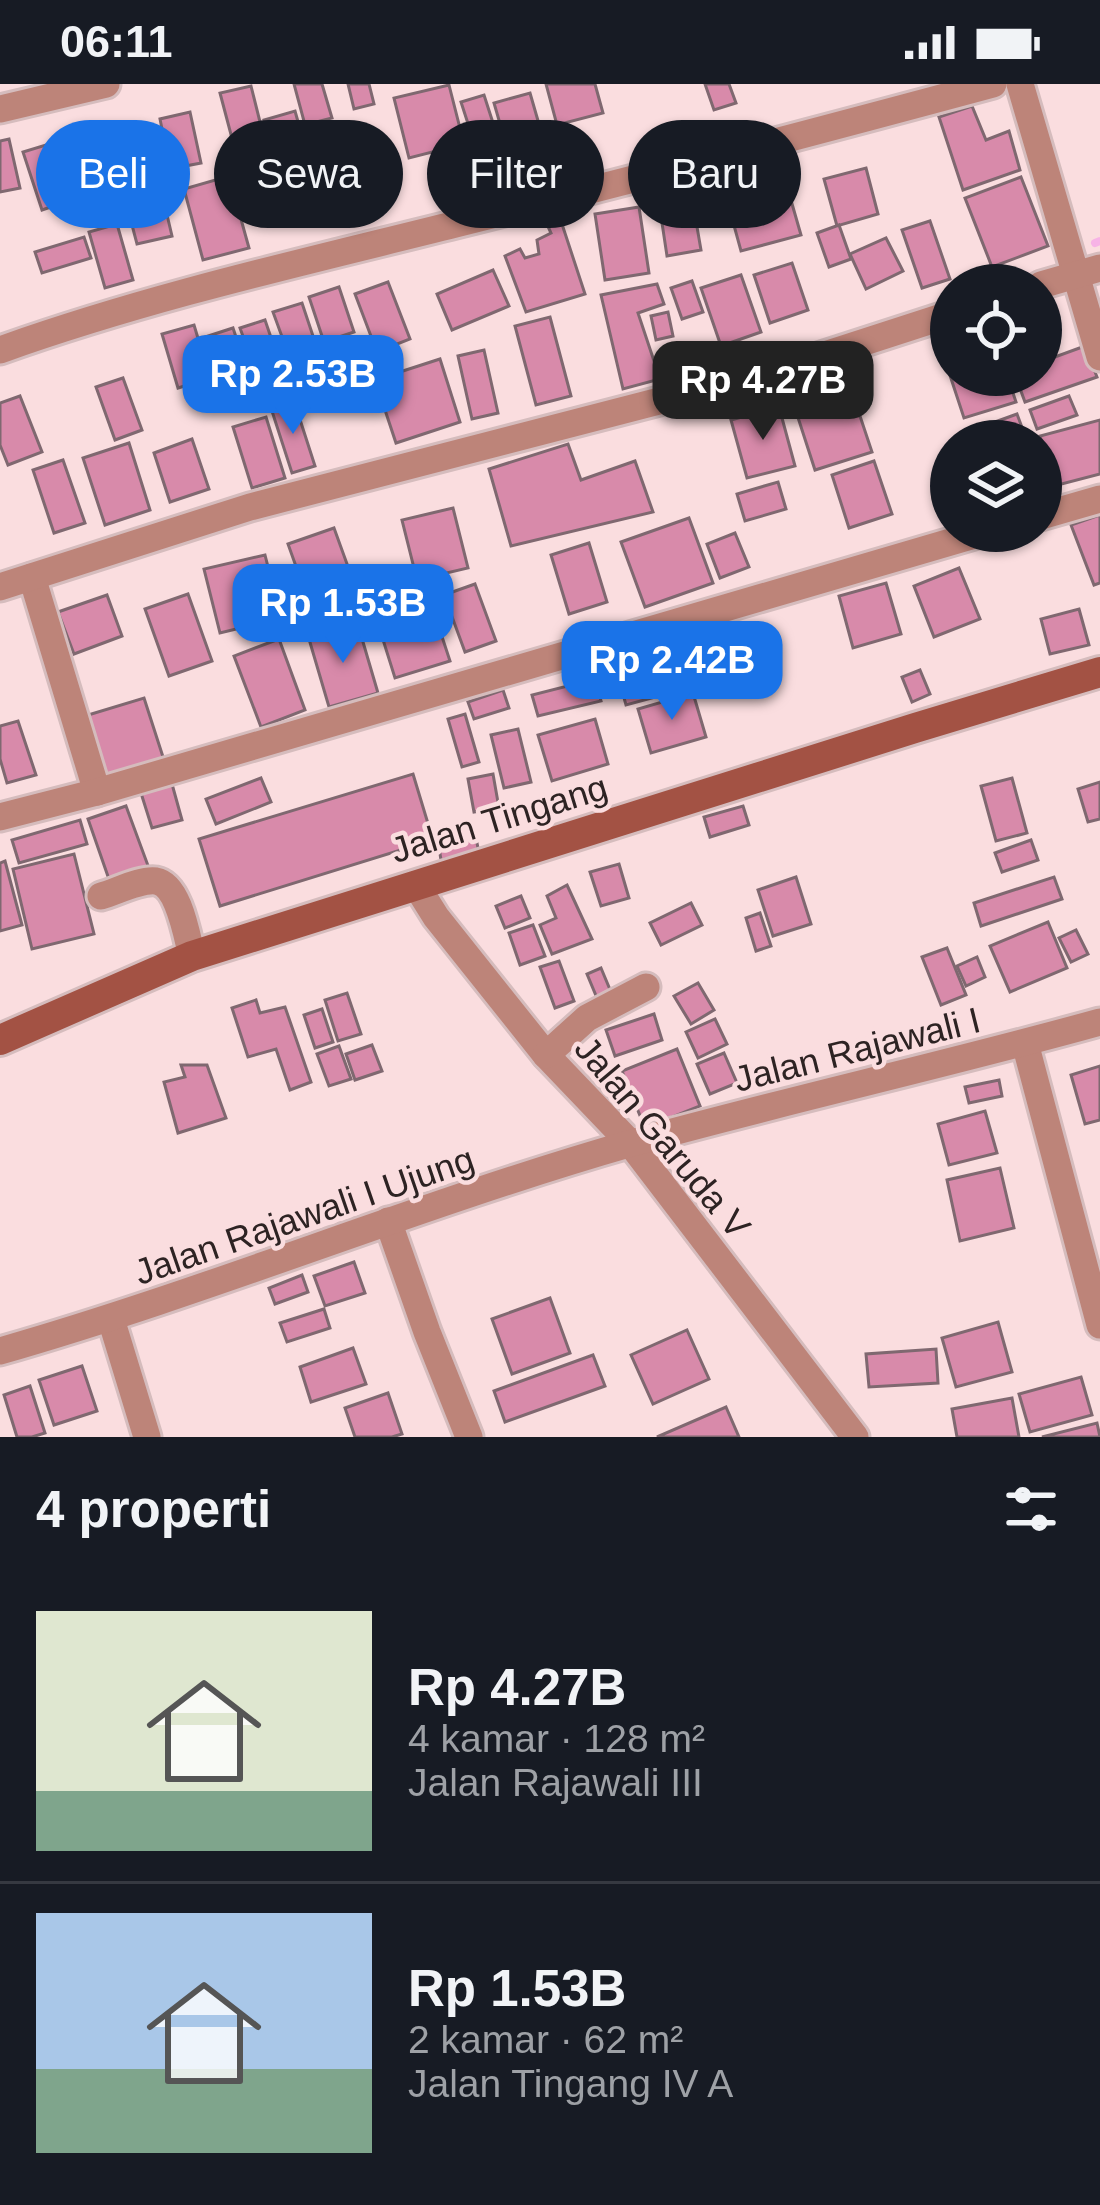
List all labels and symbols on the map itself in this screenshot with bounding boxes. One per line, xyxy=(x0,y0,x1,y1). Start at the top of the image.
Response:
pin: Rp 2.53B xyxy=(169,335,417,437)
pin: Rp 4.27B xyxy=(639,341,887,443)
pin: Rp 1.53B xyxy=(219,564,467,666)
pin: Rp 2.42B xyxy=(548,621,796,723)
street label: Jalan Tingang xyxy=(386,766,612,871)
street label: Jalan Rajawali I xyxy=(730,999,984,1100)
street label: Jalan Garuda V xyxy=(567,1028,759,1246)
street label: Jalan Rajawali I Ujung xyxy=(129,1138,479,1293)

